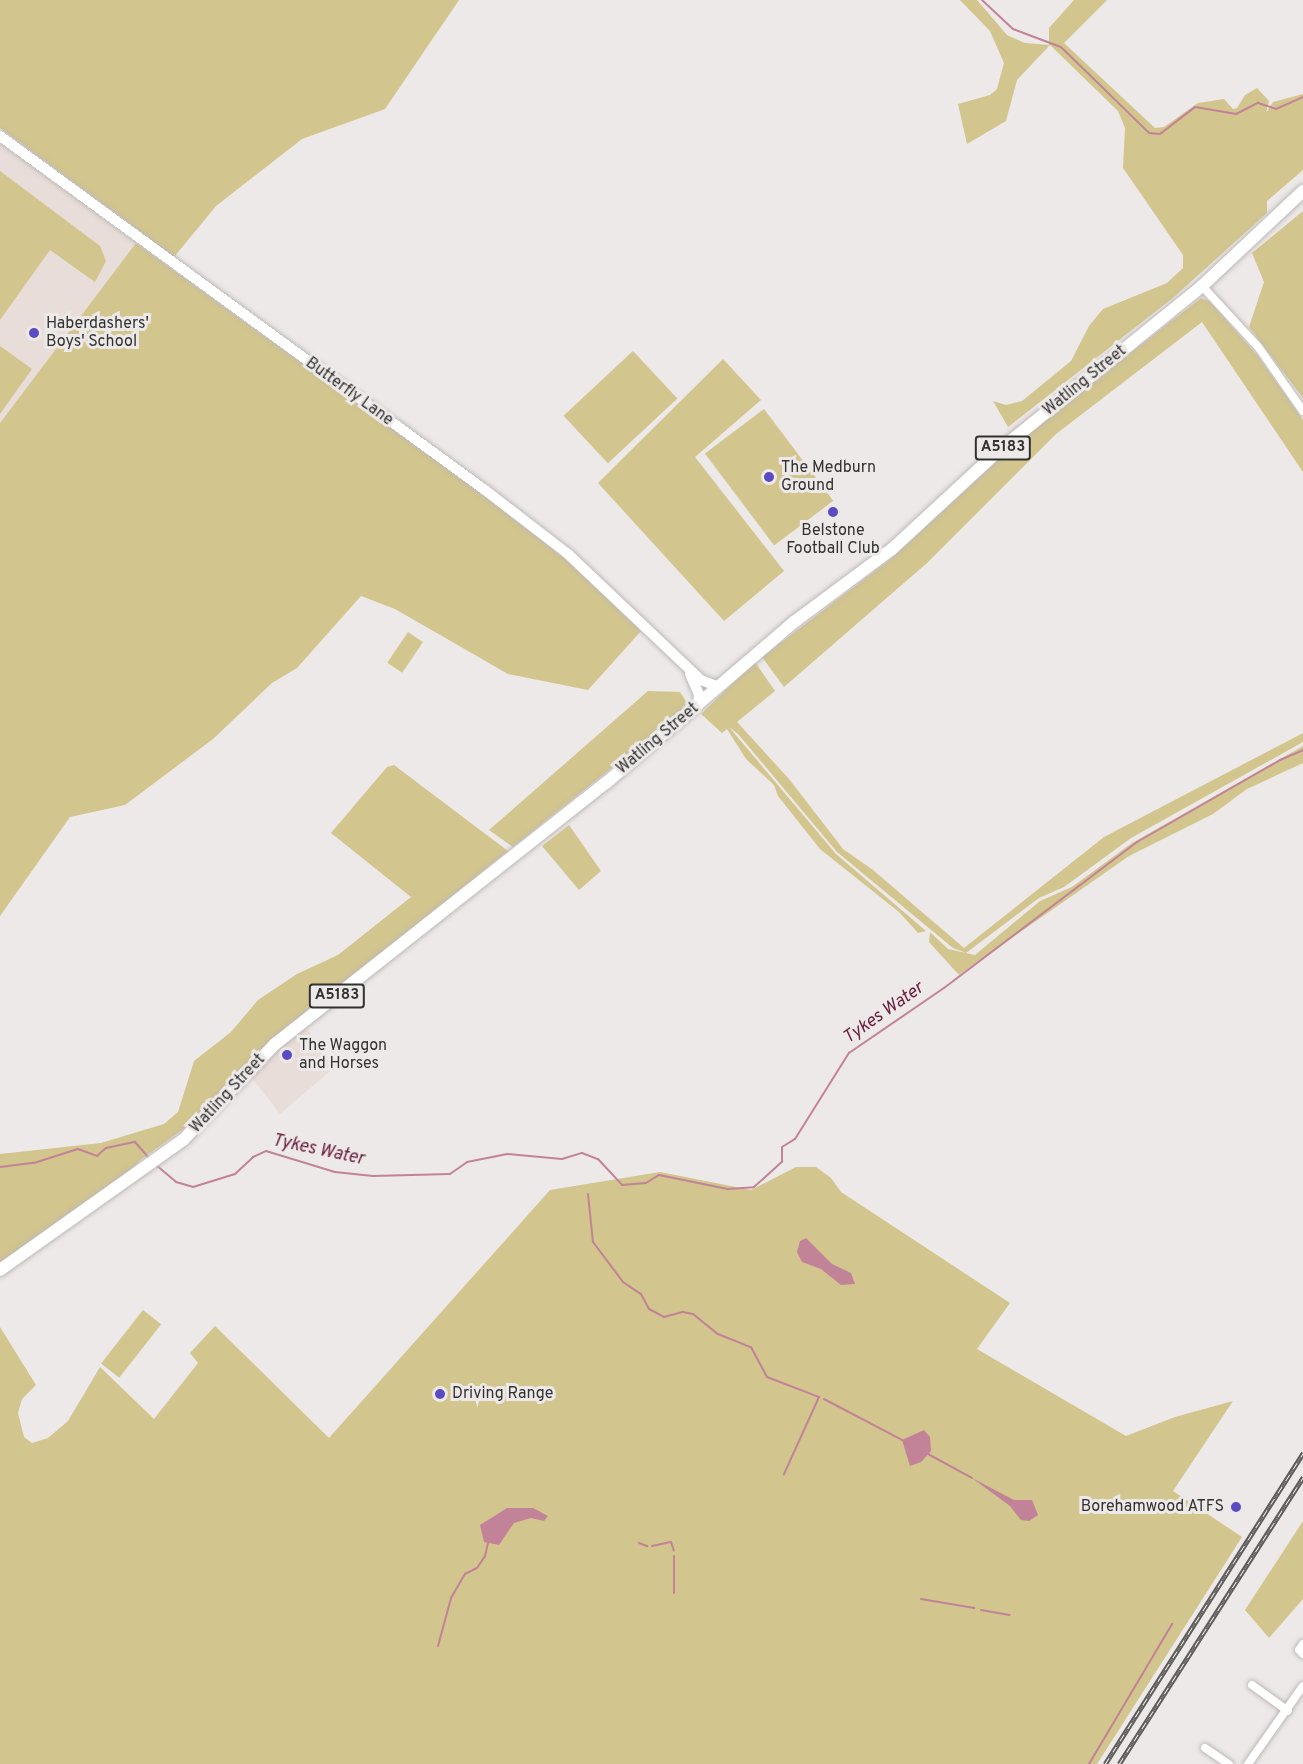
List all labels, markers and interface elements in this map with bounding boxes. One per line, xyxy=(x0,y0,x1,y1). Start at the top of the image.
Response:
place label: Haberdashers' Boys' School xyxy=(46,314,149,352)
marker: Haberdashers' Boys' School xyxy=(27,326,41,340)
street label: Watling Street xyxy=(1040,342,1130,420)
street label: Butterfly Lane xyxy=(301,354,397,430)
road number: A5183 xyxy=(974,436,1032,460)
place label: The Medburn Ground xyxy=(781,458,876,496)
marker: The Medburn Ground xyxy=(762,470,776,484)
marker: Belstone Football Club xyxy=(826,505,840,519)
place label: Belstone Football Club xyxy=(786,521,880,559)
street label: Watling Street xyxy=(613,699,703,779)
water label: Tykes Water xyxy=(839,978,929,1050)
road number: A5183 xyxy=(308,984,366,1008)
place label: The Waggon and Horses xyxy=(299,1036,387,1074)
marker: The Waggon and Horses xyxy=(280,1048,294,1062)
street label: Watling Street xyxy=(186,1050,270,1138)
water label: Tykes Water xyxy=(270,1131,366,1171)
place label: Driving Range xyxy=(452,1384,553,1404)
marker: Driving Range xyxy=(433,1387,447,1401)
place label: Borehamwood ATFS xyxy=(1080,1497,1224,1517)
marker: Borehamwood ATFS xyxy=(1229,1500,1243,1514)

